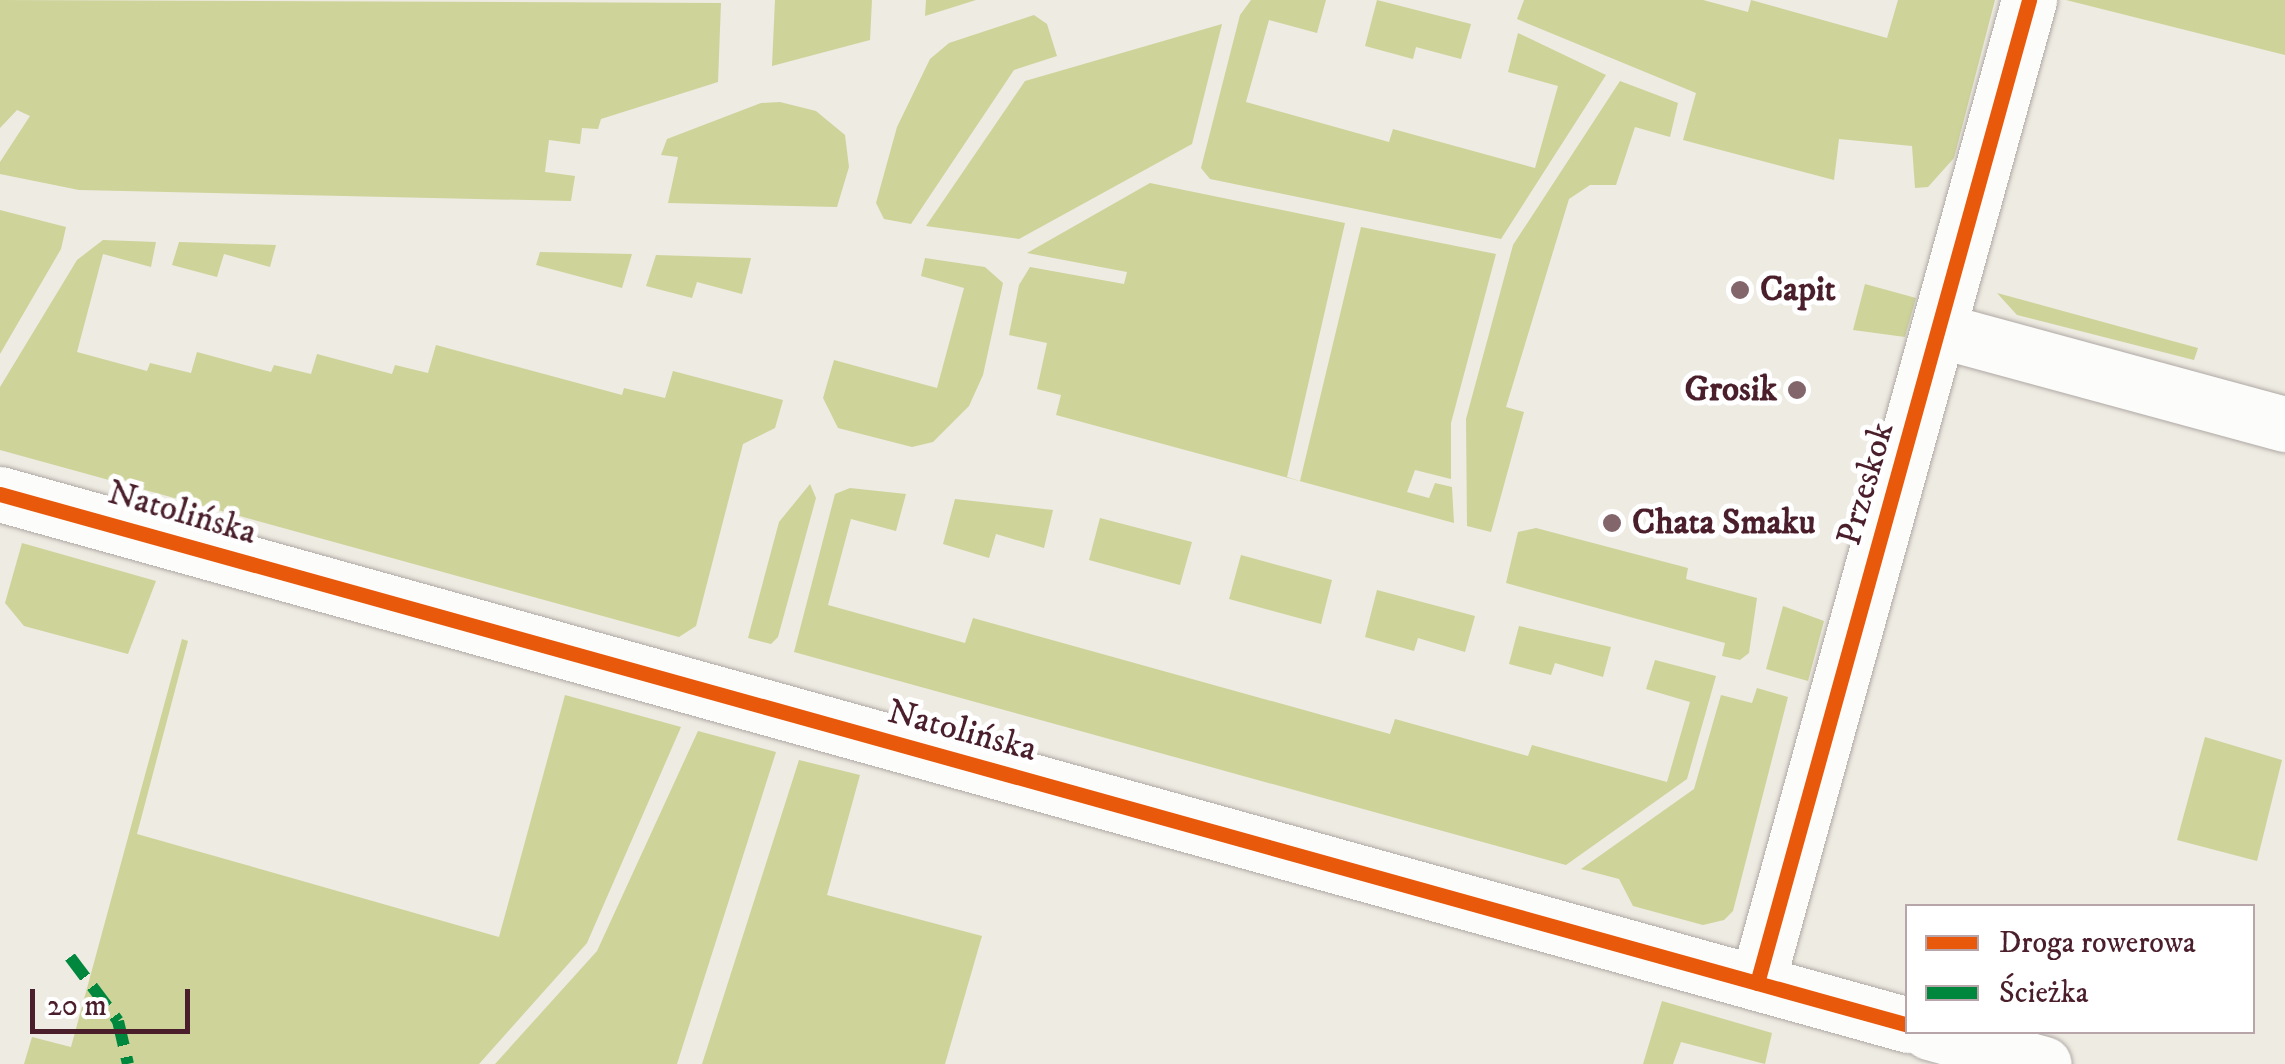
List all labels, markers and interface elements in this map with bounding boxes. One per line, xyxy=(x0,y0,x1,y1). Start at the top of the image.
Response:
place label: Capit xyxy=(1760,269,1836,311)
marker: Capit xyxy=(1729,279,1751,301)
place label: Grosik xyxy=(1684,369,1777,411)
marker: Grosik xyxy=(1786,379,1808,401)
street label: Przeskok xyxy=(1828,418,1904,550)
street label: Natolińska xyxy=(103,472,261,554)
place label: Chata Smaku xyxy=(1632,502,1816,544)
marker: Chata Smaku xyxy=(1601,512,1623,534)
street label: Natolińska xyxy=(883,691,1041,771)
legend xyxy=(1905,904,2255,1034)
text: Droga rowerowa xyxy=(1999,925,2196,962)
scale bar xyxy=(35,969,195,1031)
text: Ścieżka xyxy=(1999,975,2088,1012)
text: 20 m xyxy=(47,988,107,1025)

